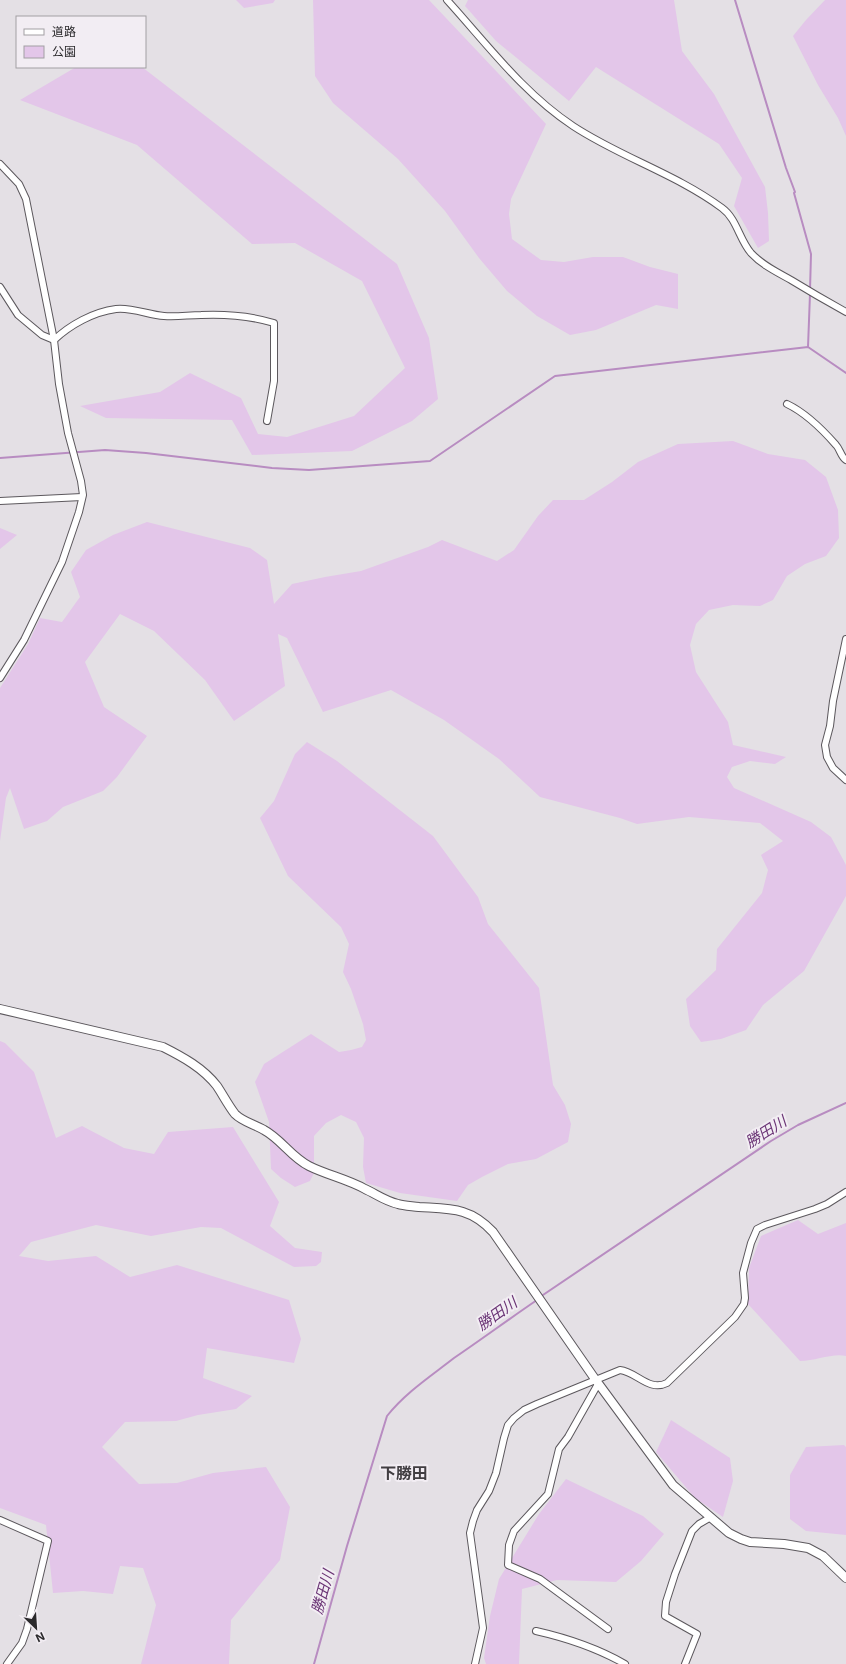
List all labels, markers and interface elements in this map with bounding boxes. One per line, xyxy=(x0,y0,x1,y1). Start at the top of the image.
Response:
legend xyxy=(16,16,146,68)
text: 道路 xyxy=(52,24,76,39)
text: 公園 xyxy=(52,44,76,59)
water label: 勝田川 xyxy=(742,1111,792,1152)
water label: 勝田川 xyxy=(473,1292,522,1334)
district label: 下勝田 xyxy=(380,1463,428,1483)
water label: 勝田川 xyxy=(307,1566,338,1616)
north arrow xyxy=(16,1608,56,1648)
text: N xyxy=(33,1629,47,1645)

